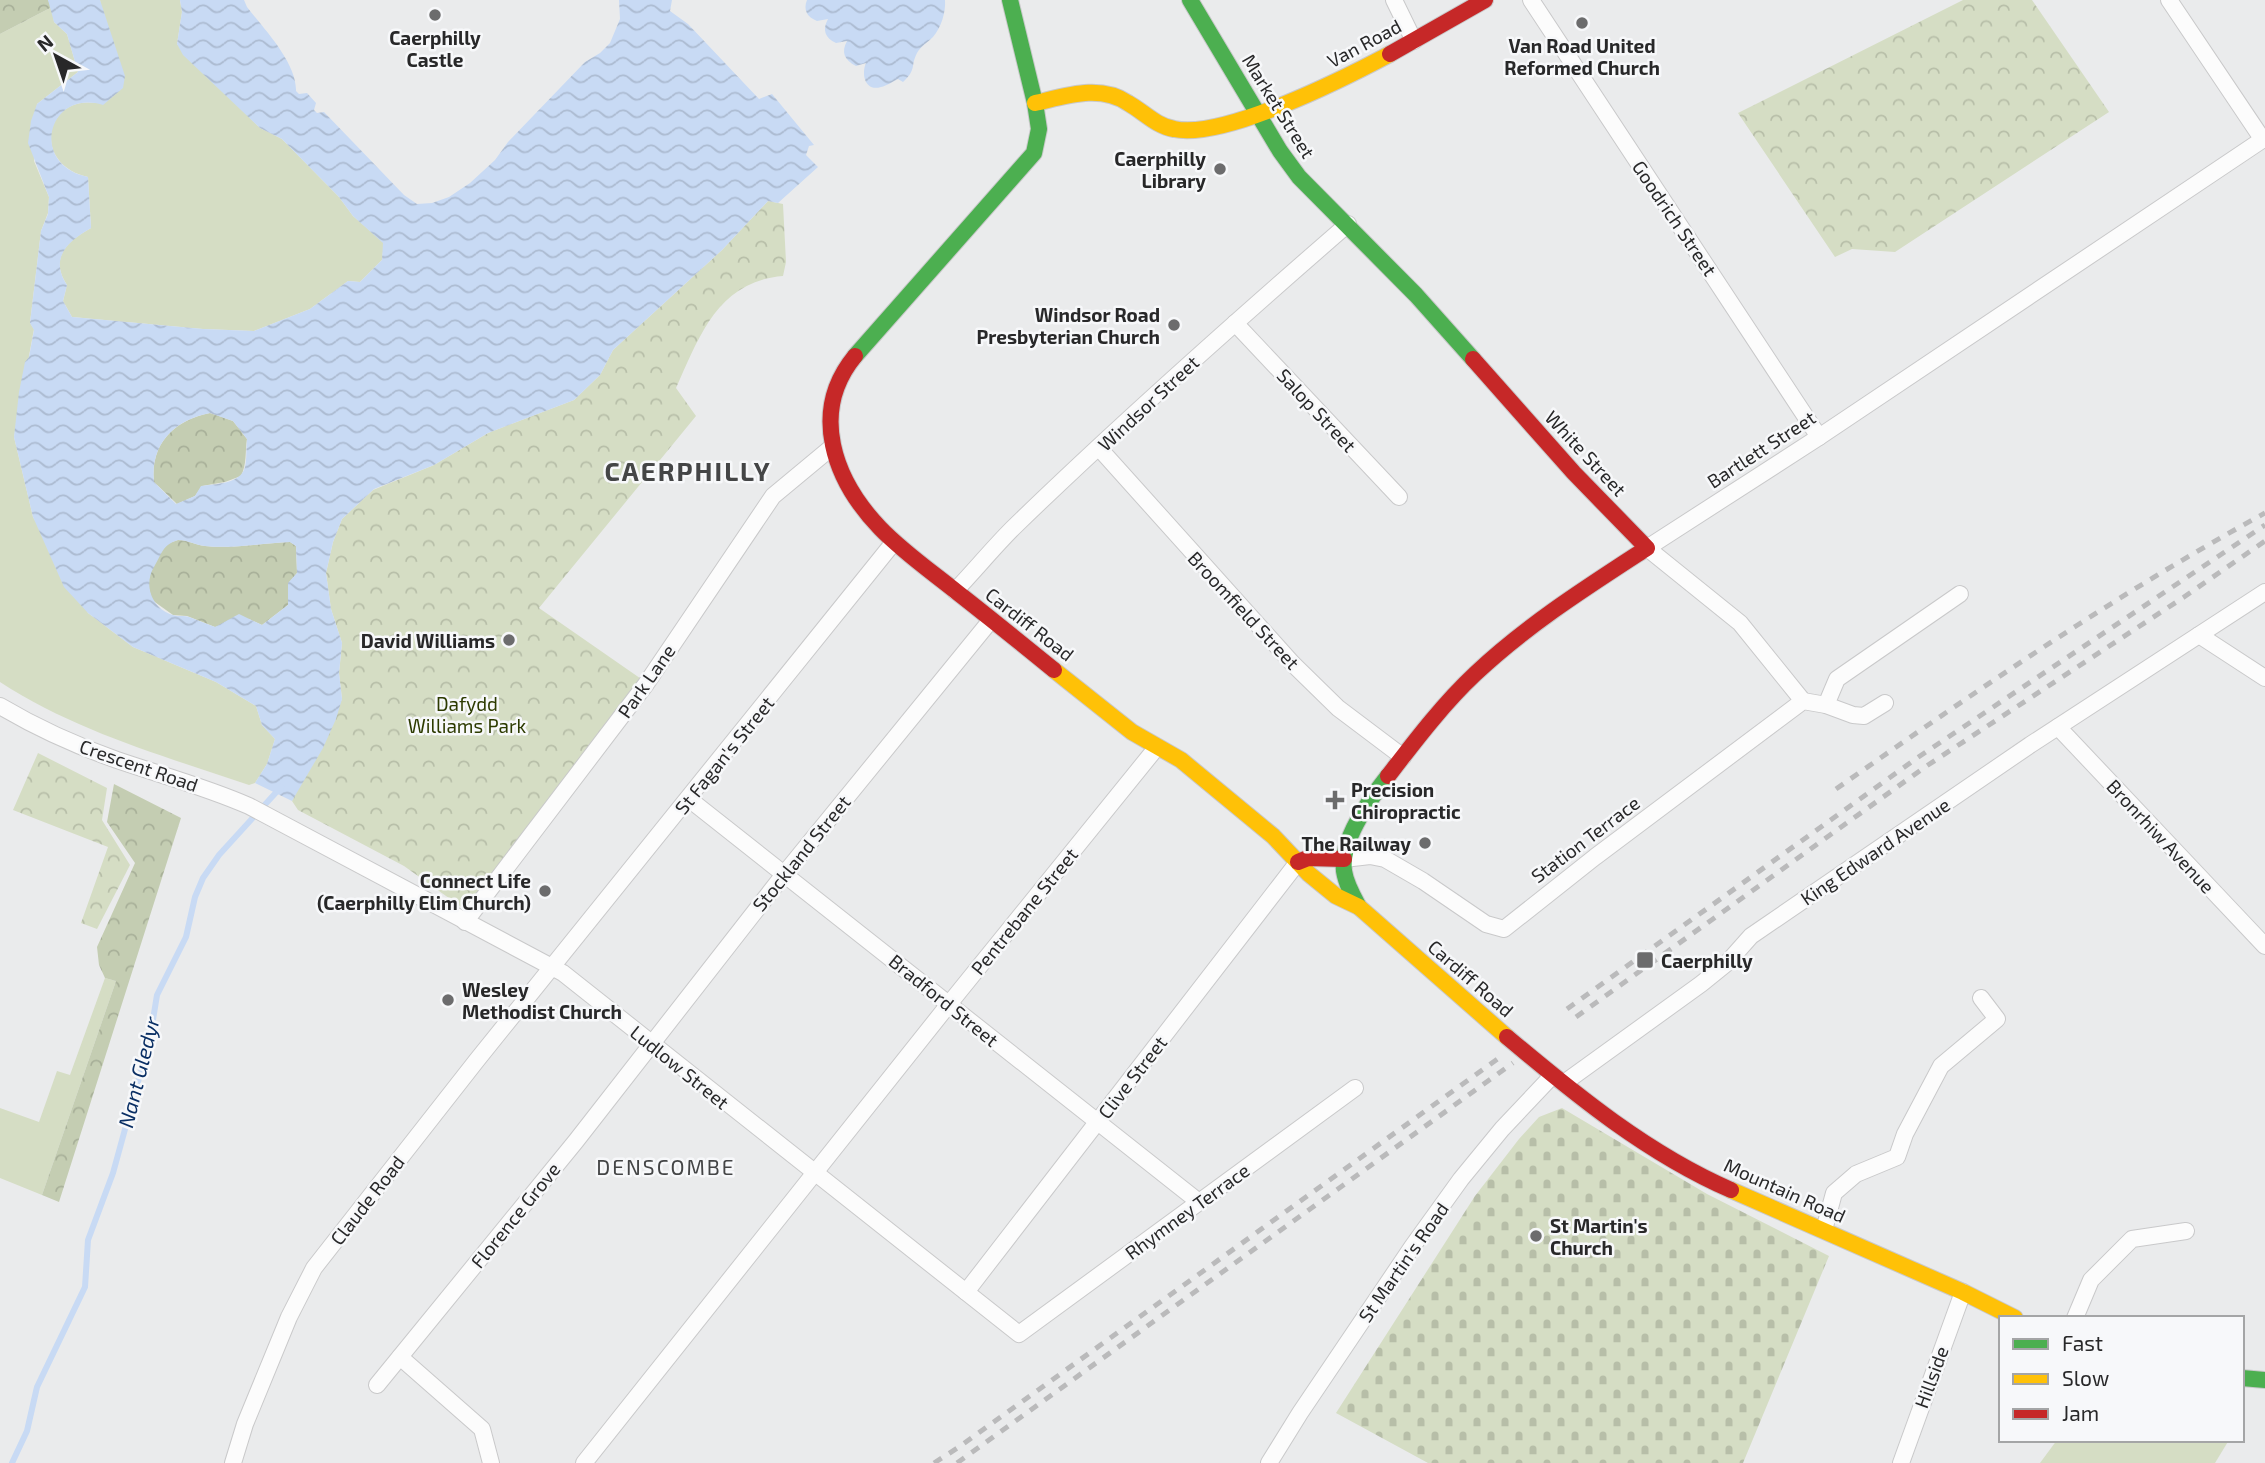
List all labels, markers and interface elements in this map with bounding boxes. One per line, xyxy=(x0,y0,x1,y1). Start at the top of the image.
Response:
marker: Caerphilly Castle xyxy=(427,7,443,23)
street label: Van Road xyxy=(1323,14,1405,72)
marker: Van Road United Reformed Church xyxy=(1574,15,1590,31)
north arrow xyxy=(21,21,91,91)
place label: Caerphilly Castle xyxy=(389,26,481,71)
text: N xyxy=(32,29,57,56)
place label: Van Road United Reformed Church xyxy=(1504,34,1660,79)
street label: Market Street xyxy=(1238,50,1320,162)
place label: Caerphilly Library xyxy=(1114,147,1206,193)
street label: Goodrich Street xyxy=(1628,156,1722,280)
marker: Caerphilly Library xyxy=(1212,161,1228,177)
place label: Windsor Road Presbyterian Church xyxy=(976,303,1160,349)
marker: Windsor Road Presbyterian Church xyxy=(1166,317,1182,333)
street label: Windsor Street xyxy=(1093,350,1203,456)
street label: Salop Street xyxy=(1273,364,1361,456)
street label: Bartlett Street xyxy=(1703,405,1819,493)
street label: White Street xyxy=(1541,406,1631,500)
district label: CAERPHILLY xyxy=(604,455,772,486)
street label: Broomfield Street xyxy=(1184,546,1304,674)
street label: Cardiff Road xyxy=(981,582,1079,666)
place label: David Williams xyxy=(361,629,495,652)
marker: David Williams xyxy=(501,632,517,648)
street label: Park Lane xyxy=(612,640,680,722)
park label: Dafydd Williams Park xyxy=(408,692,527,737)
street label: St Fagan's Street xyxy=(670,692,778,818)
street label: Crescent Road xyxy=(77,734,201,796)
street label: Bronrhiw Avenue xyxy=(2102,774,2220,898)
place label: Precision Chiropractic xyxy=(1351,778,1461,823)
street label: Stockland Street xyxy=(747,790,855,916)
marker: Precision Chiropractic xyxy=(1325,790,1345,810)
street label: Station Terrace xyxy=(1526,791,1644,887)
street label: King Edward Avenue xyxy=(1796,792,1954,910)
place label: The Railway xyxy=(1301,832,1411,856)
marker: The Railway xyxy=(1417,835,1433,851)
street label: Pentrebane Street xyxy=(966,843,1082,979)
place label: Connect Life (Caerphilly Elim Church) xyxy=(317,869,531,915)
marker: Connect Life (Caerphilly Elim Church) xyxy=(537,883,553,899)
street label: Cardiff Road xyxy=(1424,935,1518,1021)
street label: Bradford Street xyxy=(885,949,1003,1051)
place label: Caerphilly xyxy=(1661,949,1753,973)
marker: Caerphilly xyxy=(1635,950,1655,970)
place label: Wesley Methodist Church xyxy=(462,978,622,1023)
marker: Wesley Methodist Church xyxy=(440,992,456,1008)
water label: Nant Gledyr xyxy=(112,1013,165,1130)
street label: Ludlow Street xyxy=(626,1020,734,1114)
street label: Clive Street xyxy=(1093,1031,1171,1123)
street label: Claude Road xyxy=(325,1151,409,1249)
street label: Mountain Road xyxy=(1721,1153,1849,1227)
district label: DENSCOMBE xyxy=(596,1154,736,1179)
street label: Florence Grove xyxy=(465,1158,565,1272)
street label: Rhymney Terrace xyxy=(1120,1158,1254,1264)
street label: St Martin's Road xyxy=(1353,1198,1453,1326)
place label: St Martin's Church xyxy=(1550,1214,1648,1259)
marker: St Martin's Church xyxy=(1528,1228,1544,1244)
legend xyxy=(1999,1316,2244,1442)
text: Fast xyxy=(2062,1330,2103,1355)
street label: Hillside xyxy=(1909,1343,1953,1411)
text: Slow xyxy=(2062,1365,2109,1390)
text: Jam xyxy=(2062,1400,2099,1425)

